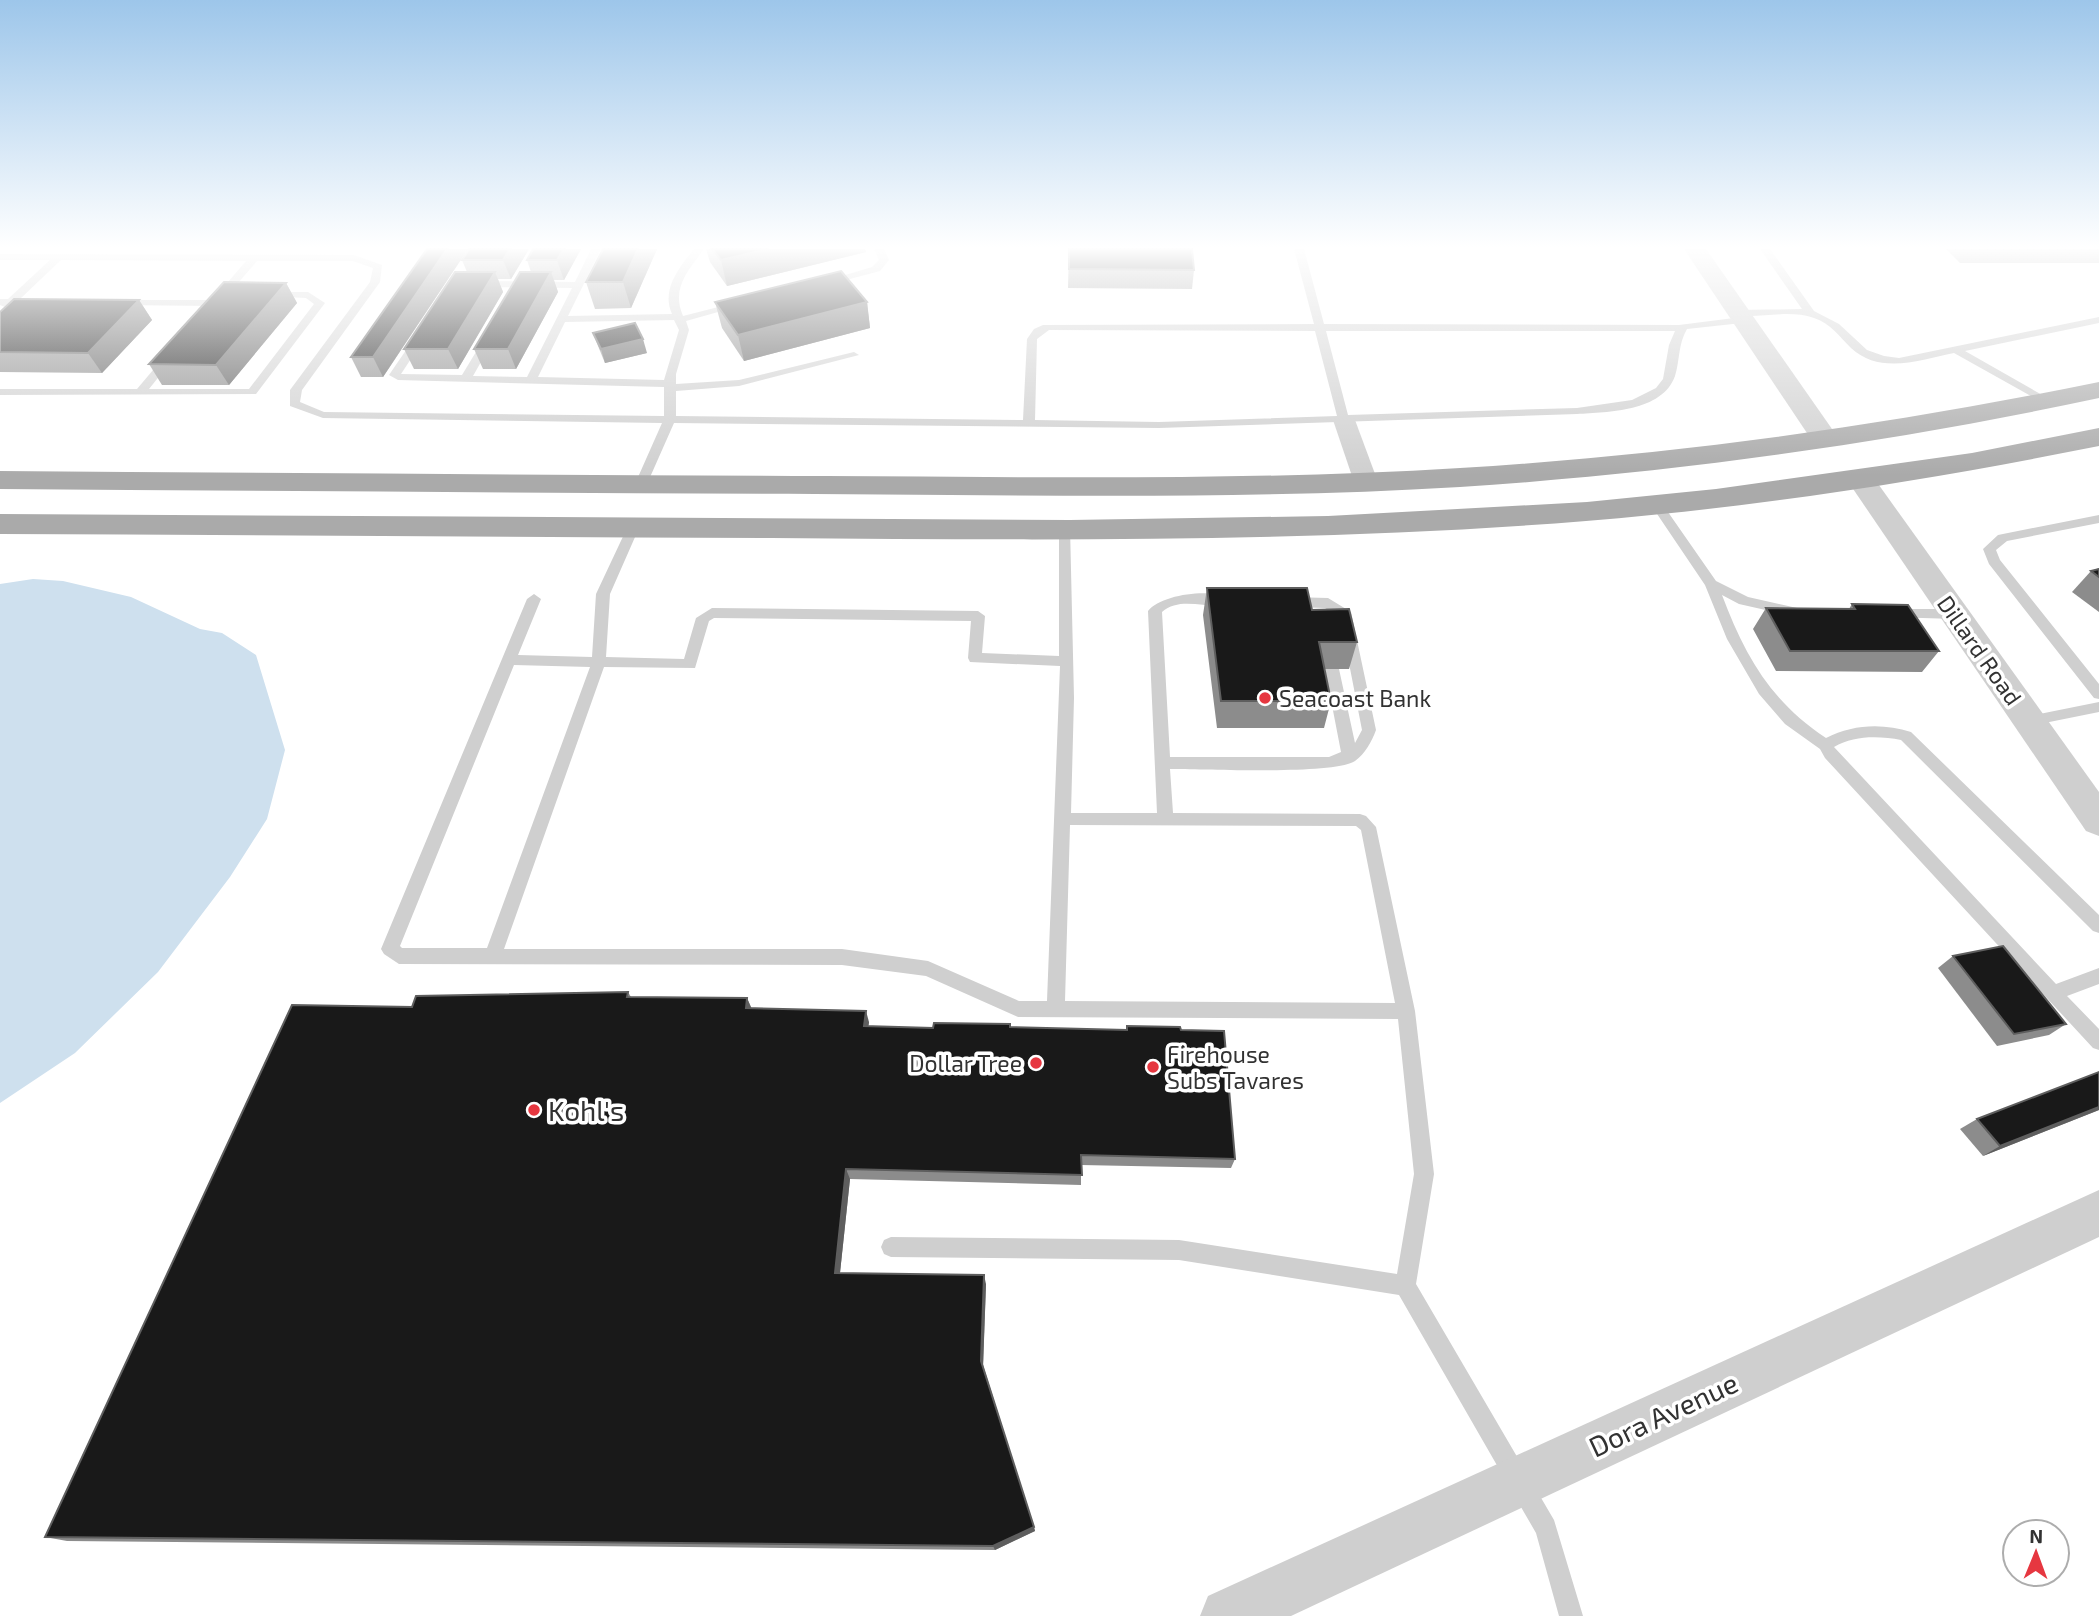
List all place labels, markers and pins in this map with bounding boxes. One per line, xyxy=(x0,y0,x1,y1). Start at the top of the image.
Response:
place label: Seacoast Bank xyxy=(1279,684,1431,712)
marker: Seacoast Bank xyxy=(1257,690,1273,706)
place label: Firehouse Subs Tavares xyxy=(1167,1040,1304,1094)
place label: Dollar Tree xyxy=(909,1049,1022,1077)
marker: Dollar Tree xyxy=(1028,1055,1044,1071)
marker: Firehouse Subs Tavares xyxy=(1145,1059,1161,1075)
place label: Kohl's xyxy=(548,1093,624,1127)
marker: Kohl's xyxy=(526,1102,542,1118)

